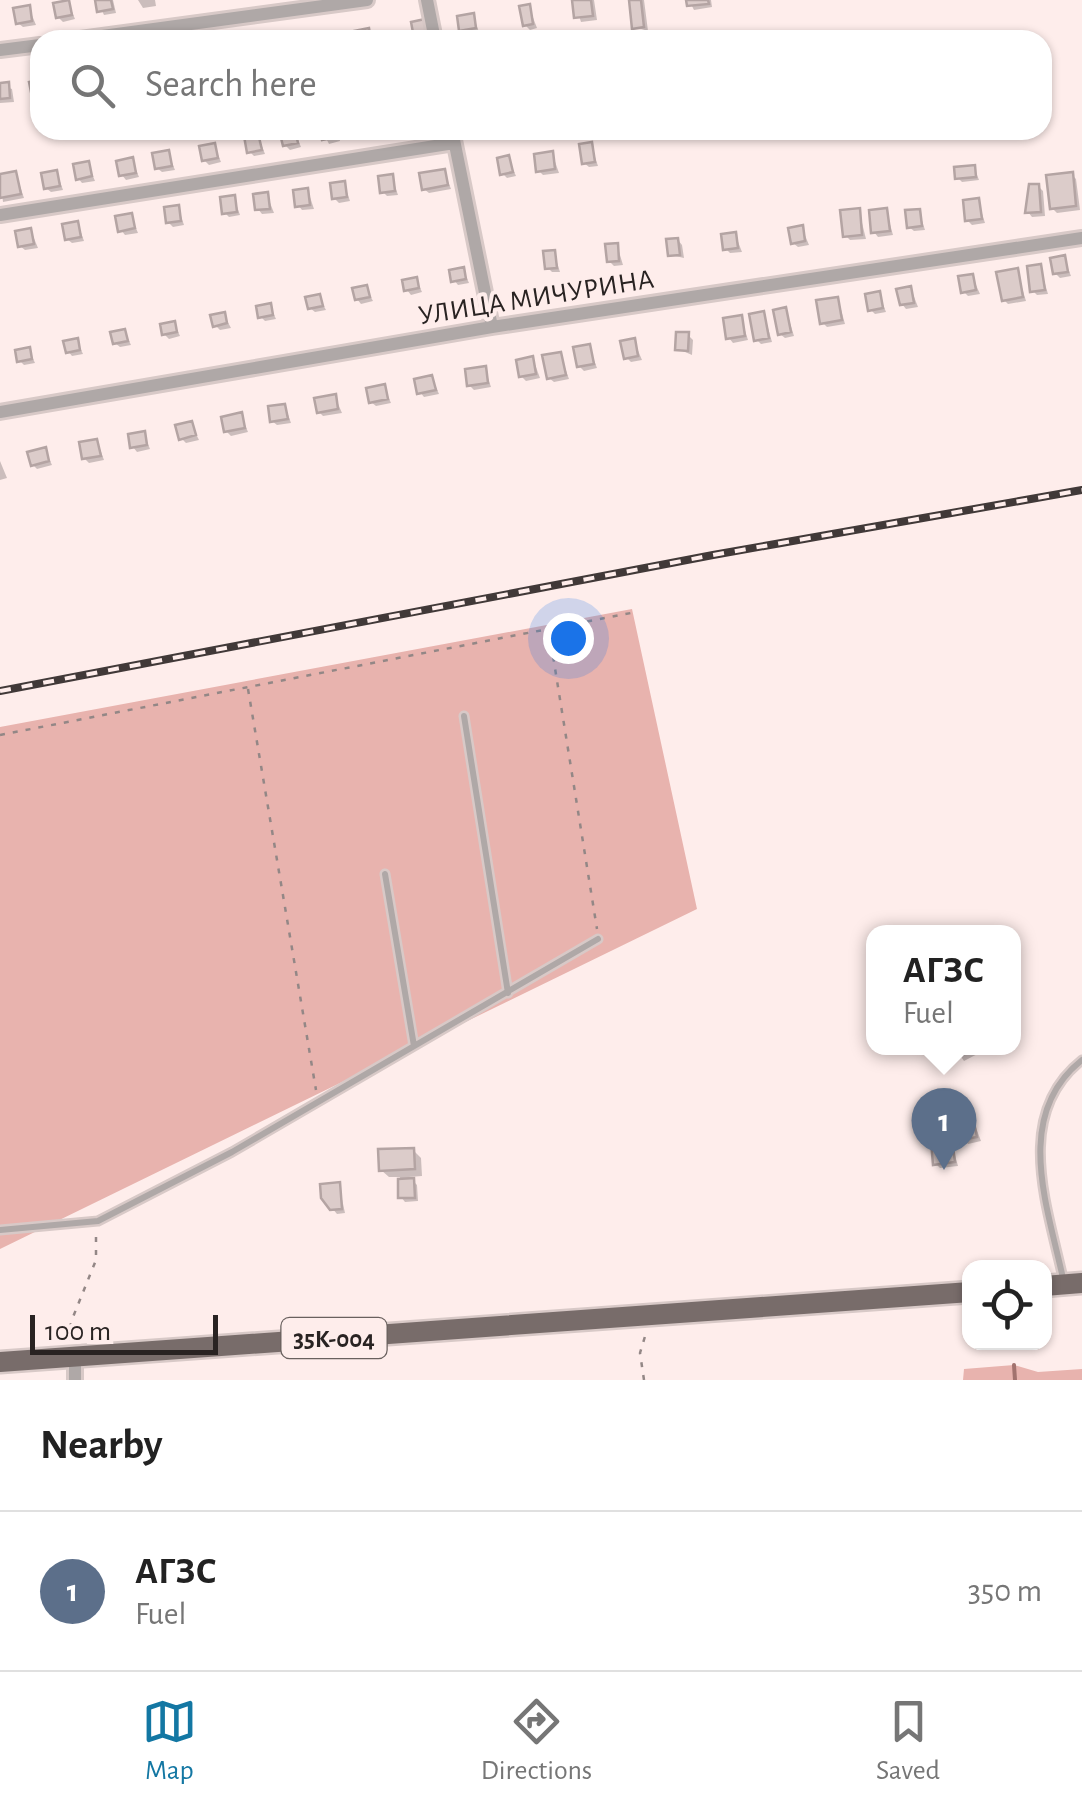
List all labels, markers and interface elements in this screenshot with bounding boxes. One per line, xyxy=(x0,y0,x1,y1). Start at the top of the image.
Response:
search box xyxy=(30,30,1052,140)
icon: search xyxy=(65,58,120,113)
text: Search here xyxy=(145,66,317,104)
street label: УЛИЦА МИЧУРИНА xyxy=(417,266,656,330)
your location xyxy=(543,613,594,664)
popup xyxy=(866,925,1021,1055)
text: АГЗС xyxy=(903,952,984,990)
text: Fuel xyxy=(903,997,954,1029)
pin: 1 xyxy=(912,1088,976,1170)
map controls xyxy=(962,1260,1052,1350)
button: locate xyxy=(962,1260,1052,1350)
scale bar xyxy=(30,1310,218,1354)
text: 100 m xyxy=(45,1318,111,1346)
road number: 35К-004 xyxy=(282,1318,386,1358)
text: Nearby xyxy=(40,1424,163,1466)
text: АГЗС xyxy=(135,1553,217,1591)
text: 1 xyxy=(67,1575,78,1607)
text: 350 m xyxy=(968,1575,1042,1607)
text: Fuel xyxy=(135,1598,186,1630)
tab: Map xyxy=(142,1694,197,1788)
tab: Directions xyxy=(481,1694,592,1788)
tab: Saved xyxy=(876,1694,940,1788)

